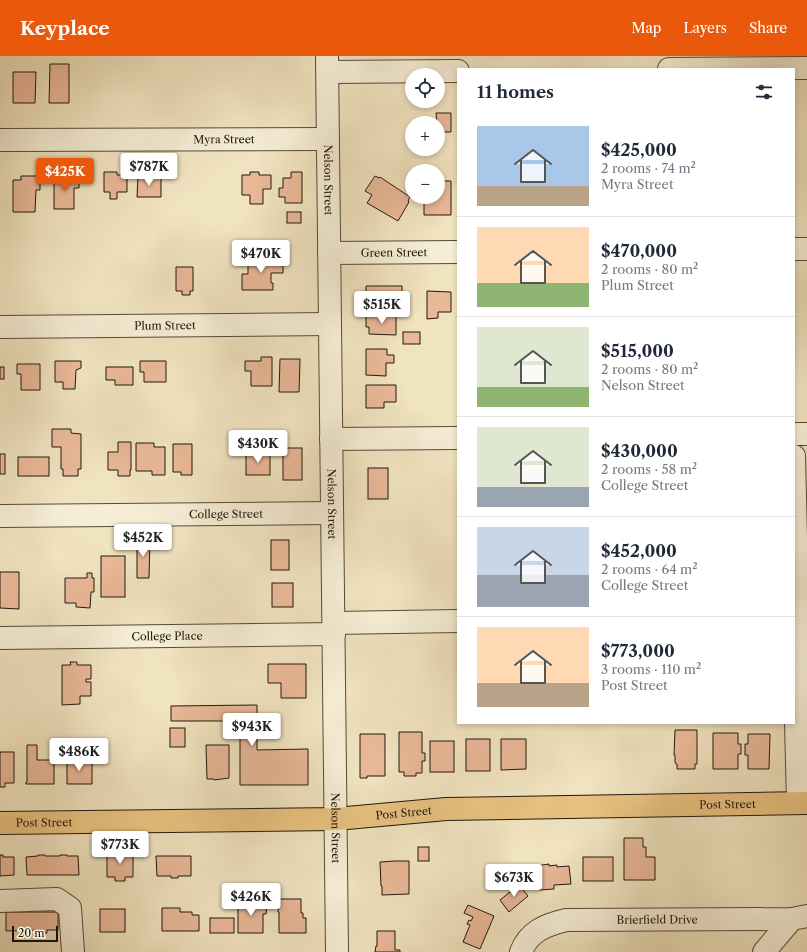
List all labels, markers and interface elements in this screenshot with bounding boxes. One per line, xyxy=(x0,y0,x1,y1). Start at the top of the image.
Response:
text: Keyplace xyxy=(20,17,110,40)
text: Map xyxy=(631,19,661,37)
text: Layers xyxy=(683,19,727,37)
text: Share xyxy=(749,19,787,37)
map controls xyxy=(405,68,445,204)
button: locate xyxy=(405,68,445,108)
icon: filters xyxy=(753,81,775,103)
text: 11 homes xyxy=(477,82,554,102)
button: + xyxy=(405,116,445,156)
street label: Myra Street xyxy=(193,132,255,146)
text: $425,000 xyxy=(601,140,677,160)
icon: home xyxy=(509,142,557,190)
street label: Nelson Street xyxy=(321,144,336,216)
pin: $787K xyxy=(121,153,177,187)
pin: $425K xyxy=(37,158,93,192)
text: $787K xyxy=(129,158,169,174)
text: 2 rooms · 74 m² xyxy=(601,160,696,176)
text: $425K xyxy=(45,163,85,179)
button: − xyxy=(405,164,445,204)
text: Myra Street xyxy=(601,176,673,192)
pin: $470K xyxy=(233,240,289,274)
text: $470,000 xyxy=(601,241,677,261)
icon: home xyxy=(509,243,557,291)
text: $470K xyxy=(241,245,281,261)
street label: Green Street xyxy=(361,245,428,260)
text: 2 rooms · 80 m² xyxy=(601,261,698,277)
text: Plum Street xyxy=(601,277,674,293)
pin: $515K xyxy=(354,291,410,325)
text: $515K xyxy=(363,296,401,312)
street label: Plum Street xyxy=(134,318,196,333)
text: $515,000 xyxy=(601,341,674,361)
icon: home xyxy=(509,343,557,391)
text: 2 rooms · 80 m² xyxy=(601,361,698,377)
text: Nelson Street xyxy=(601,377,685,393)
pin: $430K xyxy=(230,430,286,464)
text: $430K xyxy=(238,435,278,451)
text: $430,000 xyxy=(601,441,678,461)
icon: home xyxy=(509,443,557,491)
text: 2 rooms · 58 m² xyxy=(601,461,697,477)
street label: Nelson Street xyxy=(325,468,339,540)
text: College Street xyxy=(601,477,688,493)
street label: College Street xyxy=(189,507,263,521)
pin: $452K xyxy=(115,524,171,558)
text: $452K xyxy=(123,529,163,545)
text: $452,000 xyxy=(601,541,677,561)
icon: home xyxy=(509,543,557,591)
text: 2 rooms · 64 m² xyxy=(601,561,698,577)
text: College Street xyxy=(601,577,688,593)
street label: College Place xyxy=(131,629,203,643)
text: $773,000 xyxy=(601,641,675,661)
icon: home xyxy=(509,643,557,691)
text: 3 rooms · 110 m² xyxy=(601,661,701,677)
text: Post Street xyxy=(601,677,668,693)
pin: $943K xyxy=(224,713,280,747)
text: $943K xyxy=(232,718,272,734)
pin: $486K xyxy=(51,738,107,772)
text: $486K xyxy=(58,743,100,759)
street label: Nelson Street xyxy=(328,792,343,864)
street label: Post Street xyxy=(699,797,756,812)
street label: Post Street xyxy=(375,803,433,822)
street label: Post Street xyxy=(16,815,72,830)
pin: $773K xyxy=(92,831,148,865)
text: $773K xyxy=(101,836,139,852)
pin: $673K xyxy=(486,864,542,898)
text: $673K xyxy=(494,869,534,885)
pin: $426K xyxy=(223,883,279,917)
text: $426K xyxy=(231,888,271,904)
street label: Brierfield Drive xyxy=(617,912,698,927)
scale bar xyxy=(12,924,58,943)
text: 20 m xyxy=(18,926,44,940)

